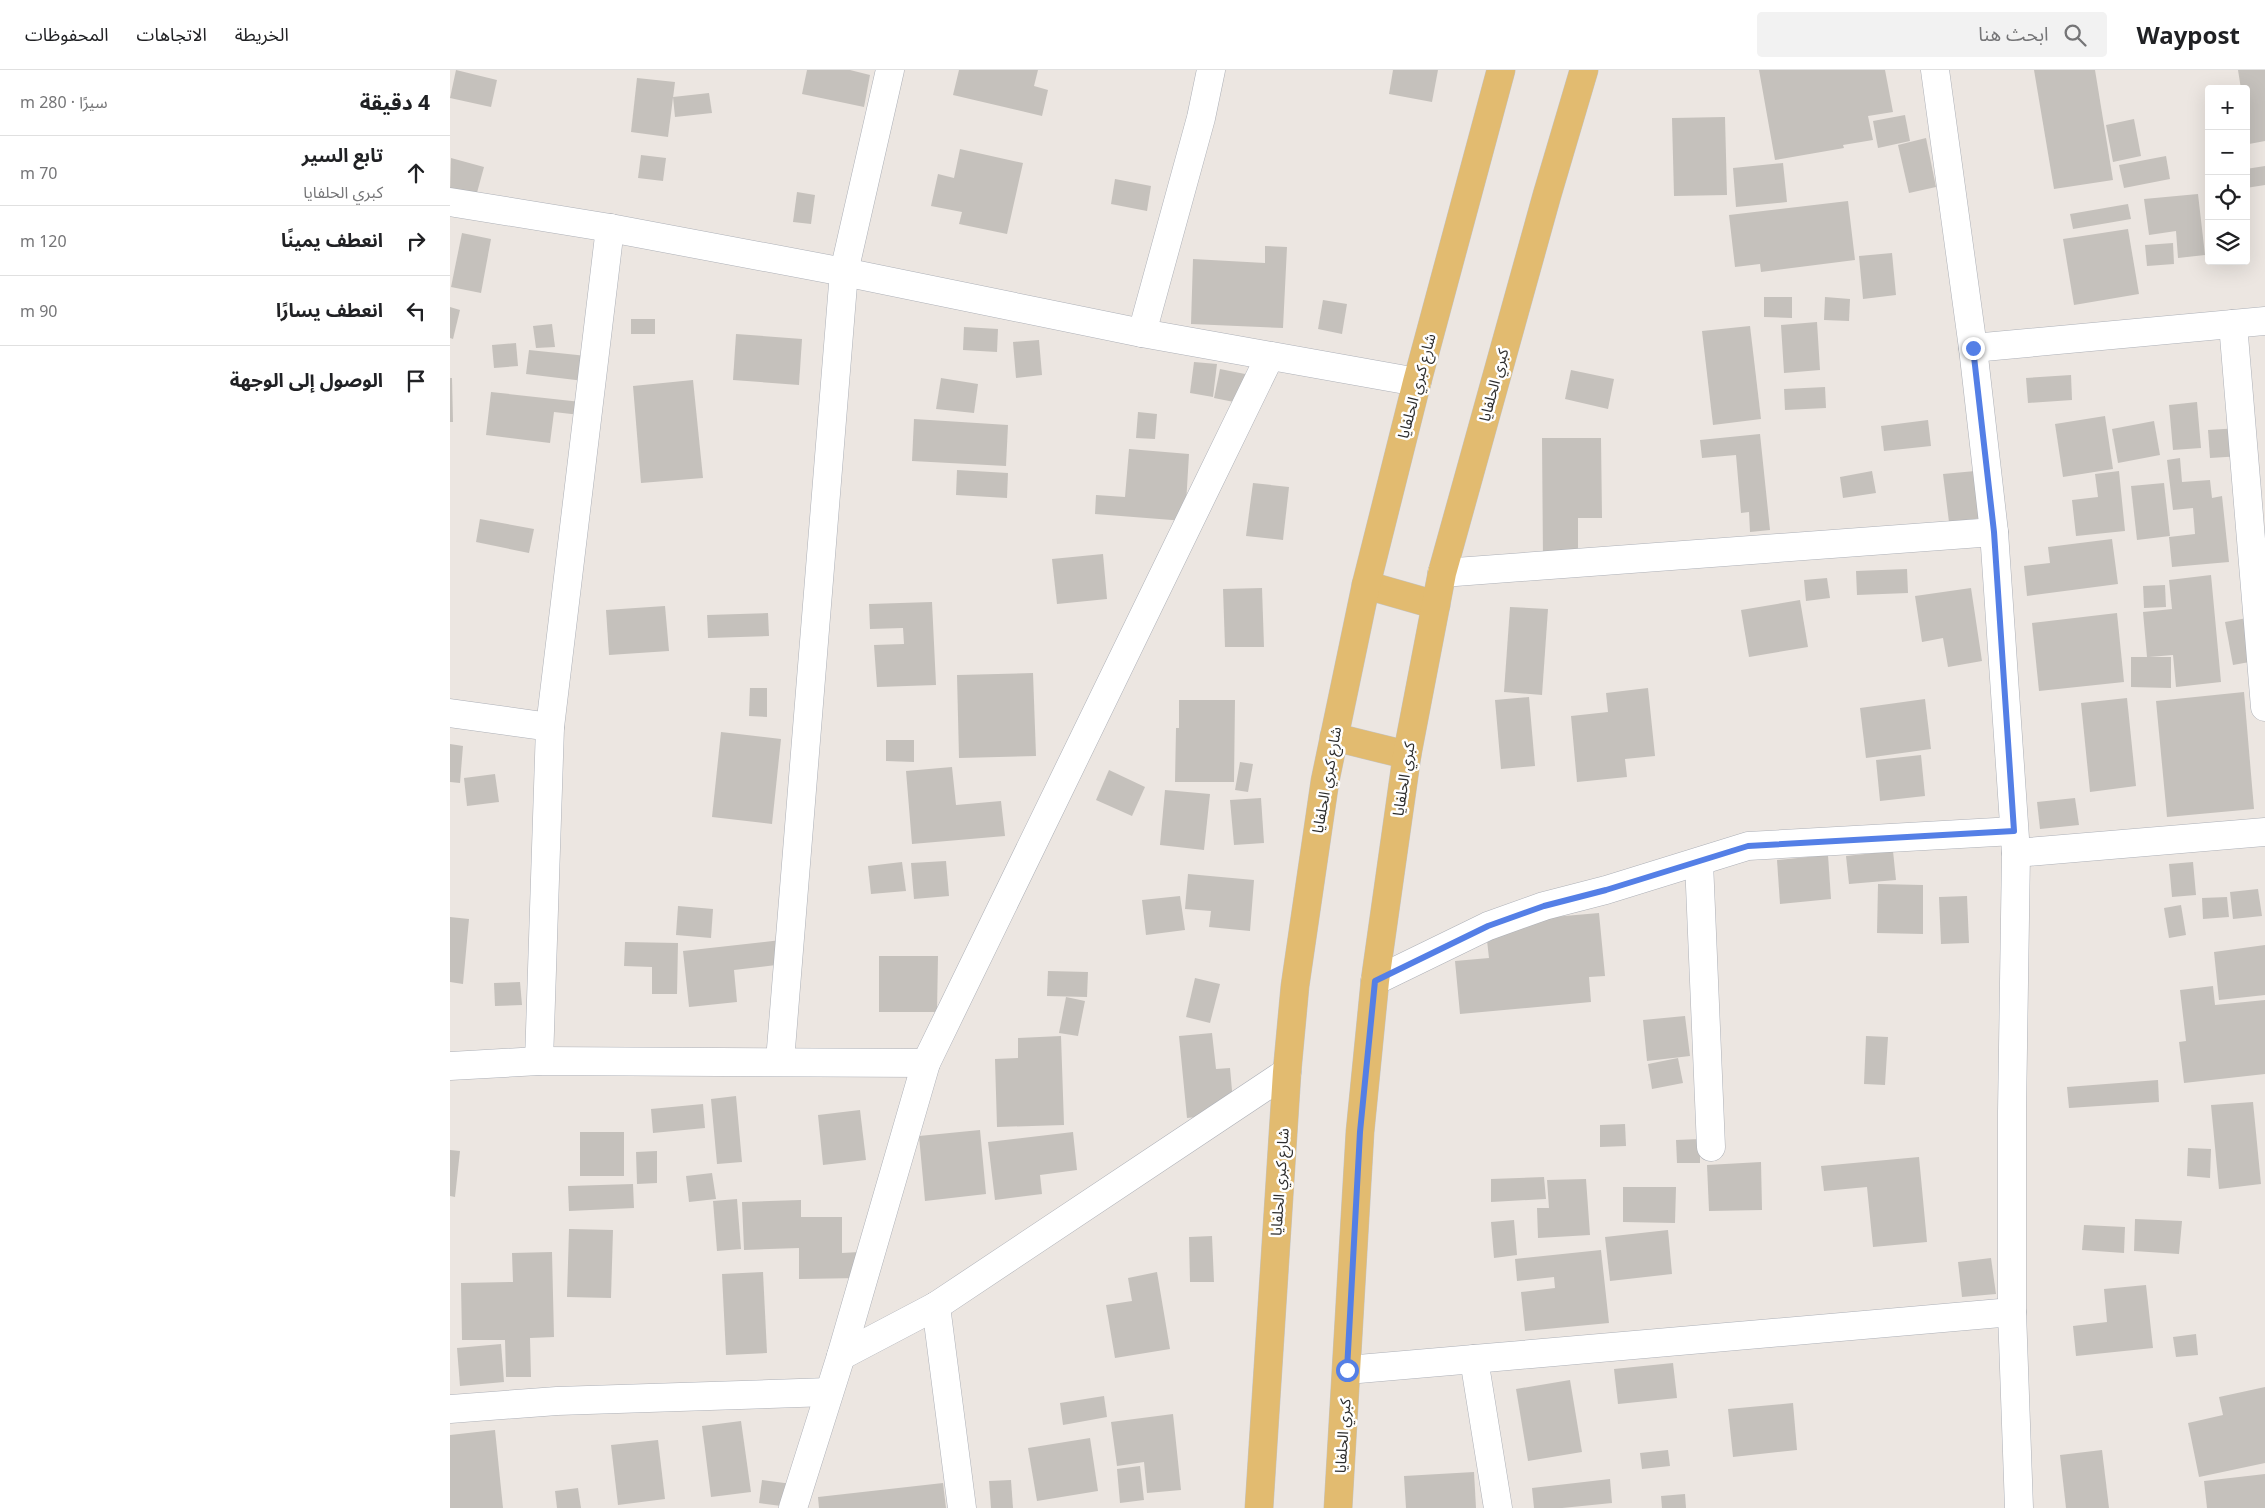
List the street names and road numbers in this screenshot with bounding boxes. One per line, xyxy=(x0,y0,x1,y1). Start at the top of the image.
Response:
street label: شارع كبري الحلفايا xyxy=(1392,331,1443,441)
street label: كبري الحلفايا xyxy=(1474,345,1515,424)
street label: شارع كبري الحلفايا xyxy=(1307,725,1348,835)
street label: كبري الحلفايا xyxy=(1387,740,1421,818)
street label: شارع كبري الحلفايا xyxy=(1265,1127,1296,1237)
street label: كبري الحلفايا xyxy=(1329,1397,1357,1474)

